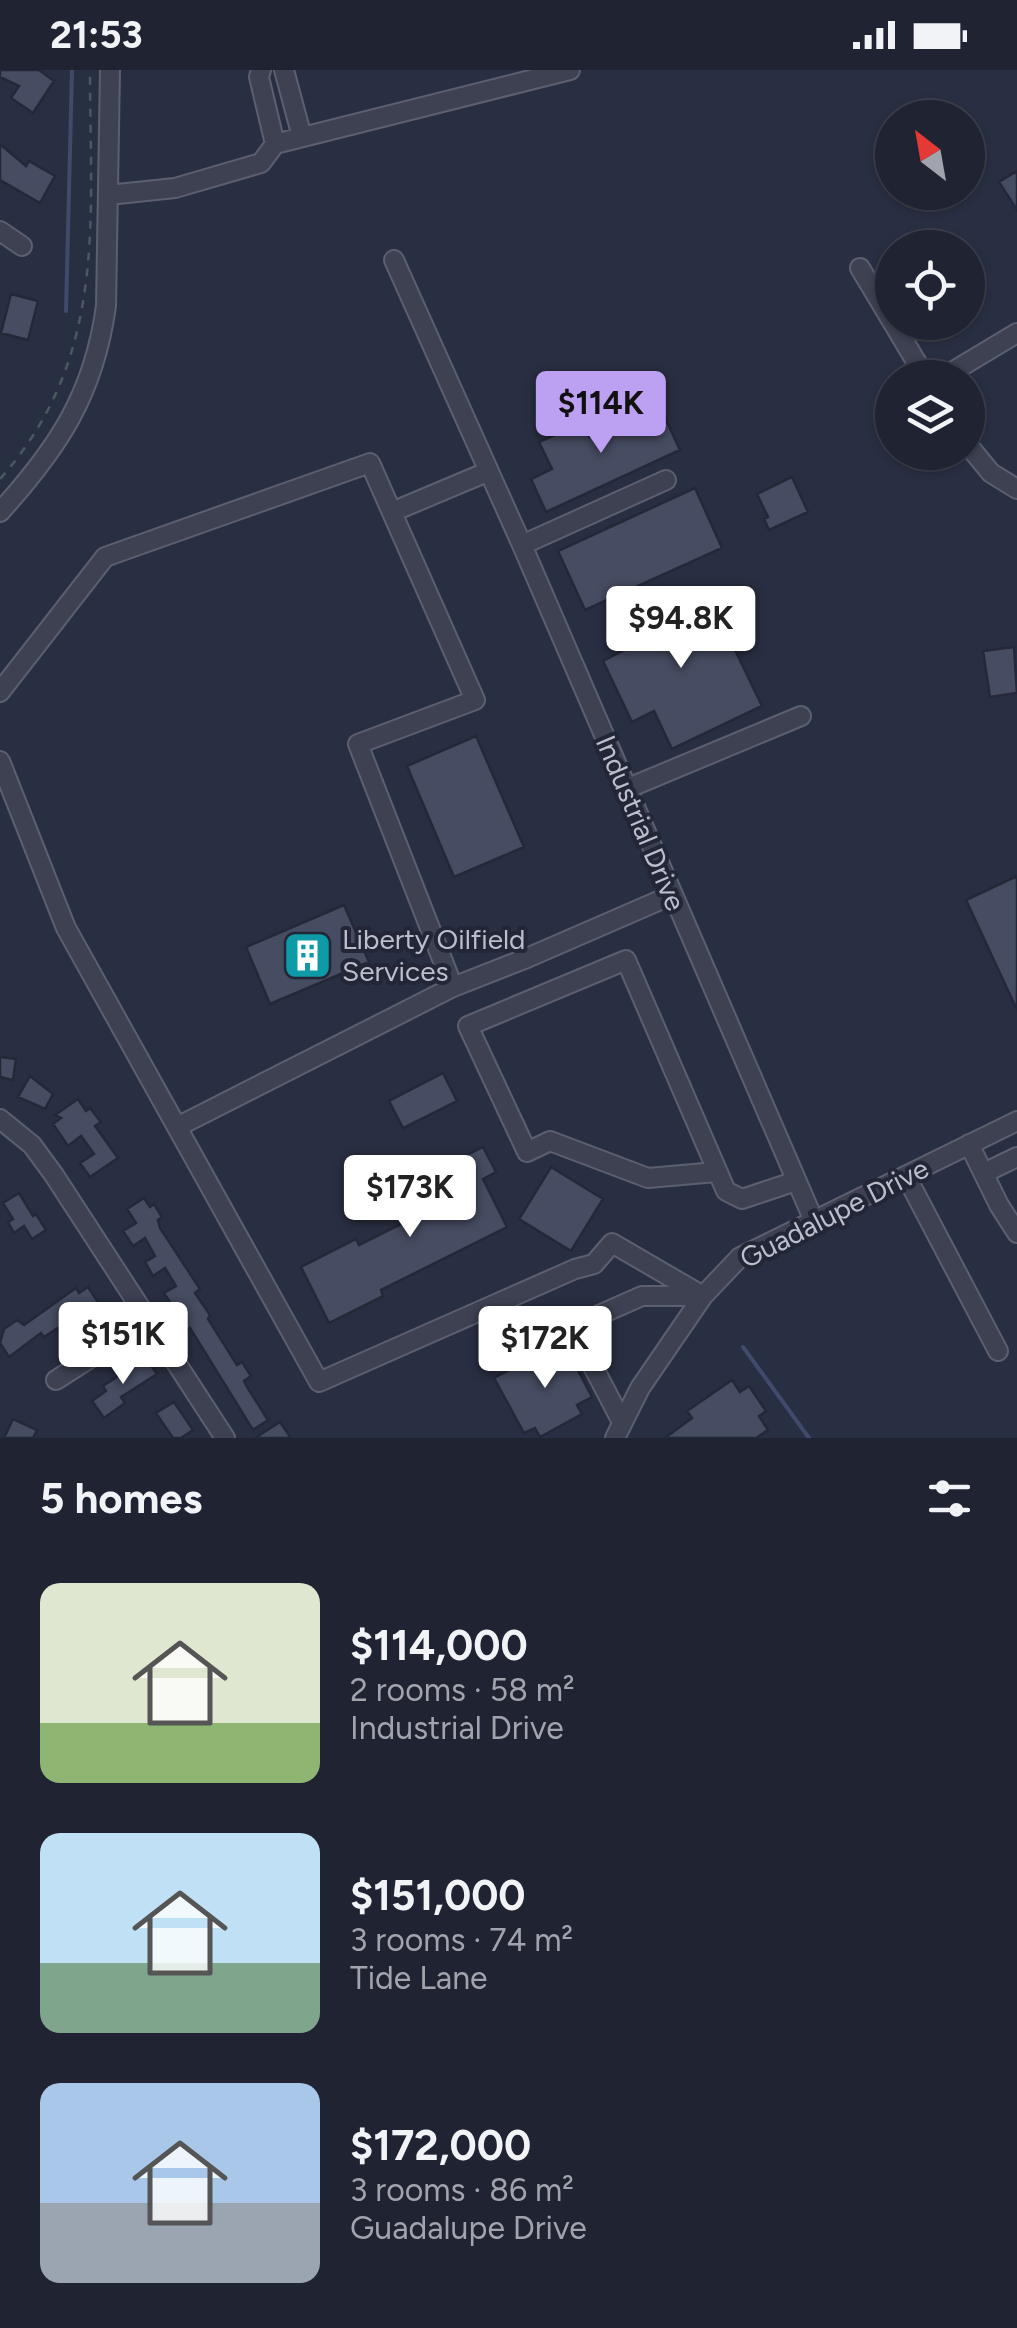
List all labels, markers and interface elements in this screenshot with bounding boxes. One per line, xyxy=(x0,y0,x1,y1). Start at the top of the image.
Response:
text: 21:53 xyxy=(50,12,143,58)
north arrow xyxy=(875,100,985,210)
map controls xyxy=(875,100,985,470)
button: locate xyxy=(875,230,985,340)
button: layers xyxy=(875,360,985,470)
pin: $114K xyxy=(531,371,671,456)
text: $114K xyxy=(558,384,644,422)
pin: $94.8K xyxy=(600,586,762,671)
text: $94.8K xyxy=(628,599,734,637)
street label: Industrial Drive xyxy=(589,730,693,916)
place label: Liberty Oilfield Services xyxy=(342,922,526,988)
building icon: Liberty Oilfield Services xyxy=(281,929,333,981)
street label: Guadalupe Drive xyxy=(734,1151,934,1275)
pin: $173K xyxy=(340,1155,480,1240)
text: $173K xyxy=(366,1168,454,1206)
pin: $151K xyxy=(53,1302,193,1387)
pin: $172K xyxy=(475,1306,615,1391)
text: $151K xyxy=(81,1315,165,1353)
text: $172K xyxy=(501,1319,589,1357)
icon: filters xyxy=(922,1471,977,1526)
text: 5 homes xyxy=(40,1473,202,1524)
text: $114,000 xyxy=(350,1620,528,1671)
icon: home xyxy=(120,1623,240,1743)
text: 2 rooms · 58 m² xyxy=(350,1671,575,1709)
text: Industrial Drive xyxy=(350,1709,564,1747)
text: $151,000 xyxy=(350,1870,526,1921)
icon: home xyxy=(120,1873,240,1993)
text: 3 rooms · 74 m² xyxy=(350,1921,573,1959)
text: Tide Lane xyxy=(350,1959,488,1997)
text: $172,000 xyxy=(350,2120,531,2171)
icon: home xyxy=(120,2123,240,2243)
text: 3 rooms · 86 m² xyxy=(350,2171,574,2209)
text: Guadalupe Drive xyxy=(350,2209,587,2247)

